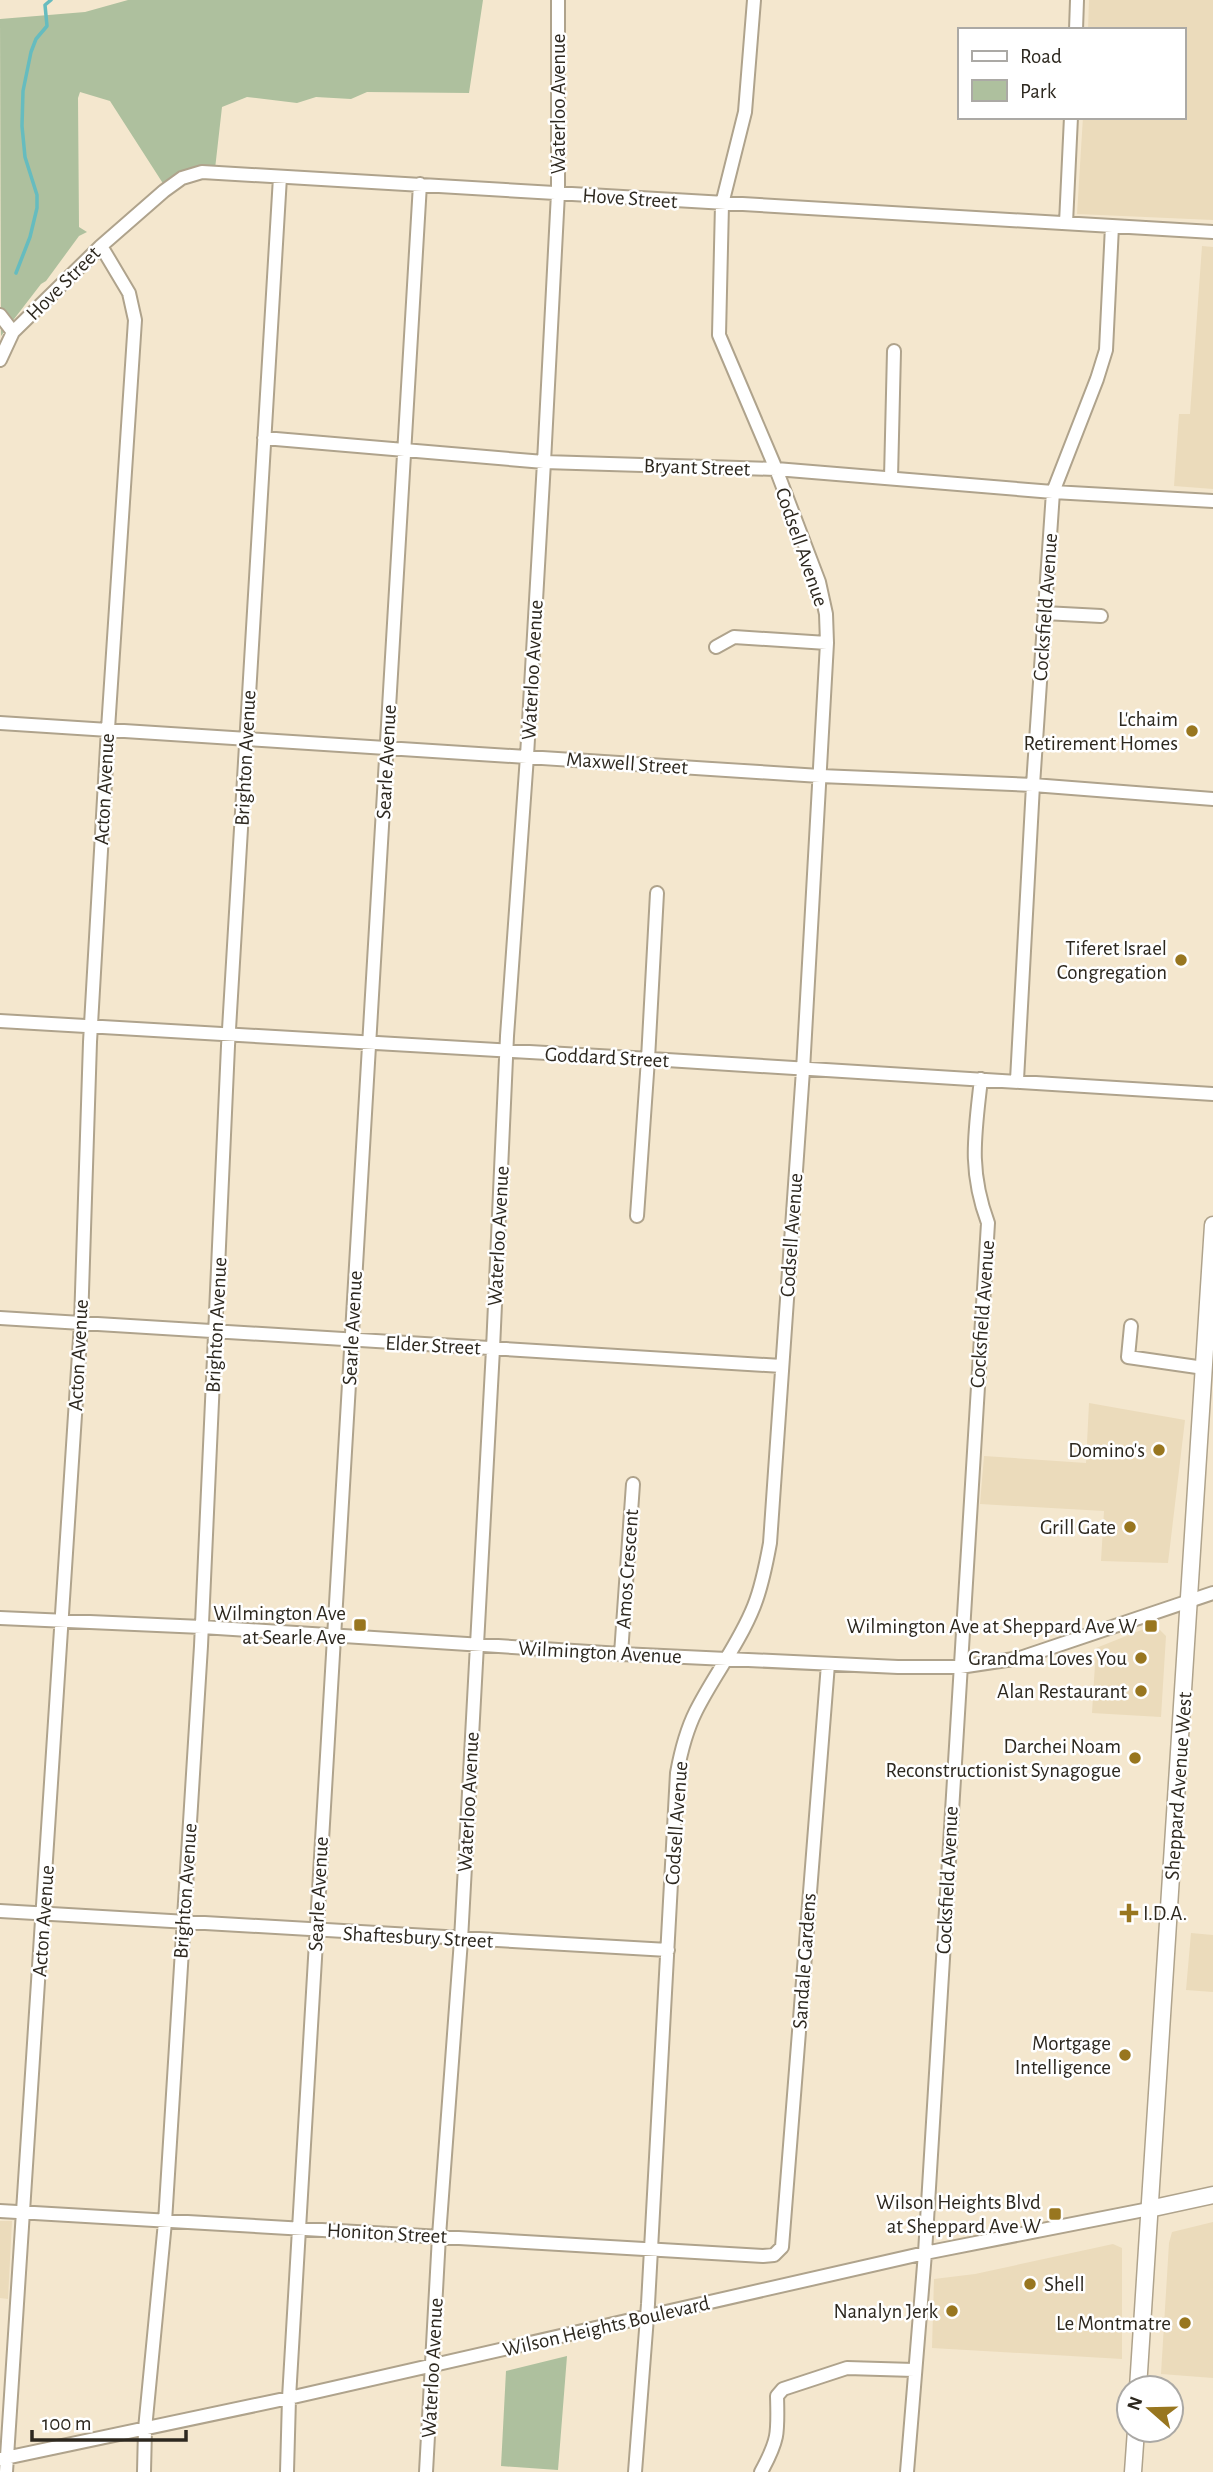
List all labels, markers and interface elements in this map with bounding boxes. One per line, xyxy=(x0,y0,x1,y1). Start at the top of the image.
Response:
legend xyxy=(958,28,1185,119)
street label: Waterloo Avenue xyxy=(548,34,569,174)
text: Road xyxy=(1020,46,1062,67)
text: Park xyxy=(1020,81,1057,102)
street label: Hove Street xyxy=(582,185,678,212)
street label: Hove Street xyxy=(22,242,105,324)
street label: Bryant Street xyxy=(643,455,751,480)
street label: Codsell Avenue xyxy=(771,485,832,609)
street label: Cocksfield Avenue xyxy=(1030,532,1061,682)
street label: Waterloo Avenue xyxy=(518,599,547,741)
street label: Brighton Avenue xyxy=(231,690,260,827)
street label: Searle Avenue xyxy=(373,704,400,820)
place label: L'chaim Retirement Homes xyxy=(1023,709,1178,754)
marker: L'chaim Retirement Homes xyxy=(1184,723,1200,739)
street label: Acton Avenue xyxy=(91,733,118,845)
street label: Maxwell Street xyxy=(565,749,689,778)
place label: Tiferet Israel Congregation xyxy=(1057,938,1167,983)
marker: Tiferet Israel Congregation xyxy=(1173,952,1189,968)
street label: Goddard Street xyxy=(544,1044,670,1071)
street label: Waterloo Avenue xyxy=(484,1165,513,1307)
street label: Codsell Avenue xyxy=(777,1172,806,1298)
street label: Cocksfield Avenue xyxy=(967,1239,998,1389)
street label: Brighton Avenue xyxy=(202,1257,231,1394)
street label: Searle Avenue xyxy=(339,1270,366,1386)
street label: Acton Avenue xyxy=(65,1299,92,1411)
street label: Elder Street xyxy=(385,1333,482,1359)
place label: Domino's xyxy=(1068,1440,1145,1461)
marker: Domino's xyxy=(1151,1442,1167,1458)
street label: Amos Crescent xyxy=(613,1508,642,1630)
place label: Grill Gate xyxy=(1040,1517,1116,1538)
marker: Grill Gate xyxy=(1122,1519,1138,1535)
place label: Wilmington Ave at Searle Ave xyxy=(213,1603,346,1648)
place label: Wilmington Ave at Sheppard Ave W xyxy=(846,1616,1137,1637)
marker: Wilmington Ave at Searle Ave xyxy=(352,1617,368,1633)
marker: Wilmington Ave at Sheppard Ave W xyxy=(1143,1618,1159,1634)
street label: Wilmington Avenue xyxy=(518,1638,682,1667)
place label: Grandma Loves You xyxy=(968,1648,1127,1669)
marker: Grandma Loves You xyxy=(1133,1650,1149,1666)
place label: Alan Restaurant xyxy=(997,1681,1127,1702)
marker: Alan Restaurant xyxy=(1133,1683,1149,1699)
street label: Sheppard Avenue West xyxy=(1161,1691,1196,1881)
street label: Waterloo Avenue xyxy=(454,1731,483,1873)
place label: Darchei Noam Reconstructionist Synagogue xyxy=(886,1736,1121,1781)
marker: Darchei Noam Reconstructionist Synagogue xyxy=(1127,1750,1143,1766)
street label: Codsell Avenue xyxy=(662,1760,691,1886)
street label: Cocksfield Avenue xyxy=(933,1805,962,1955)
street label: Brighton Avenue xyxy=(170,1822,201,1960)
street label: Searle Avenue xyxy=(305,1836,332,1952)
street label: Acton Avenue xyxy=(29,1865,58,1978)
street label: Sandale Gardens xyxy=(789,1892,820,2030)
place label: I.D.A. xyxy=(1143,1903,1187,1924)
marker: I.D.A. xyxy=(1121,1905,1137,1921)
street label: Shaftesbury Street xyxy=(342,1923,494,1952)
place label: Mortgage Intelligence xyxy=(1015,2033,1111,2078)
marker: Mortgage Intelligence xyxy=(1117,2047,1133,2063)
place label: Wilson Heights Blvd at Sheppard Ave W xyxy=(876,2192,1041,2237)
marker: Wilson Heights Blvd at Sheppard Ave W xyxy=(1047,2206,1063,2222)
street label: Honiton Street xyxy=(326,2220,448,2247)
place label: Shell xyxy=(1044,2274,1085,2295)
marker: Shell xyxy=(1022,2276,1038,2292)
street label: Wilson Heights Boulevard xyxy=(501,2292,712,2361)
street label: Waterloo Avenue xyxy=(418,2297,447,2439)
place label: Nanalyn Jerk xyxy=(833,2301,938,2322)
marker: Nanalyn Jerk xyxy=(944,2303,960,2319)
place label: Le Montmatre xyxy=(1056,2313,1171,2334)
marker: Le Montmatre xyxy=(1177,2315,1193,2331)
north arrow xyxy=(1115,2374,1185,2444)
text: N xyxy=(1124,2394,1147,2413)
scale bar xyxy=(32,2398,186,2442)
text: 100 m xyxy=(42,2413,92,2434)

